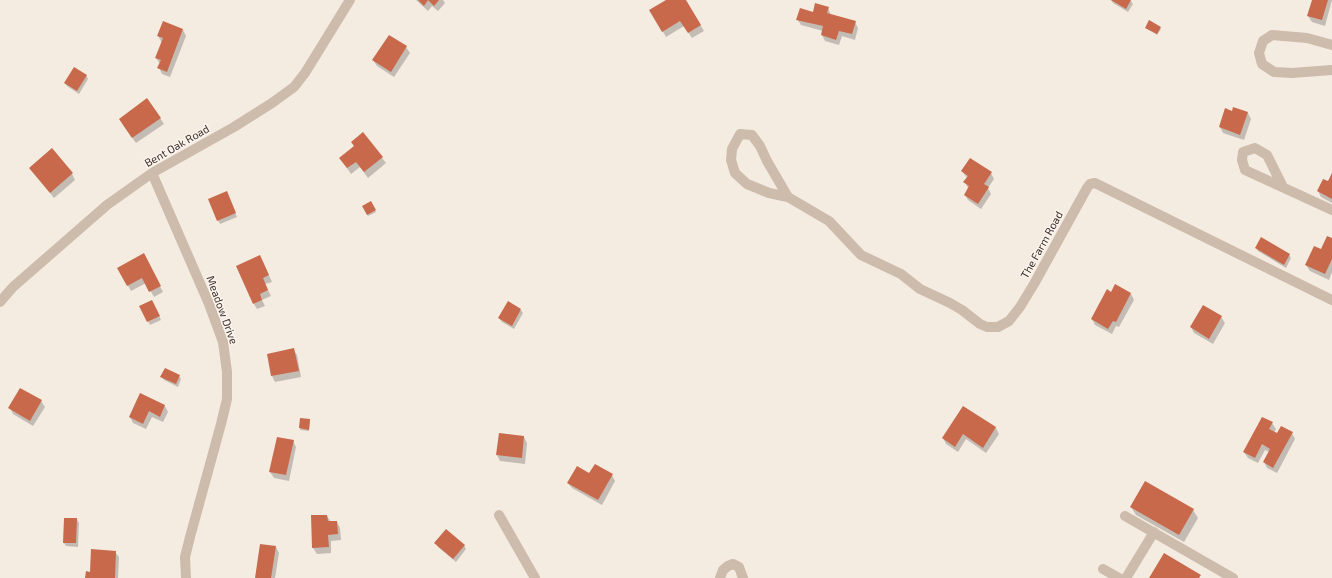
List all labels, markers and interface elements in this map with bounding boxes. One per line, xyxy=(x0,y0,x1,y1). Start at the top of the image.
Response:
street label: Bent Oak Road xyxy=(142,122,212,170)
street label: The Farm Road xyxy=(1018,209,1066,281)
street label: Meadow Drive xyxy=(204,274,240,346)

